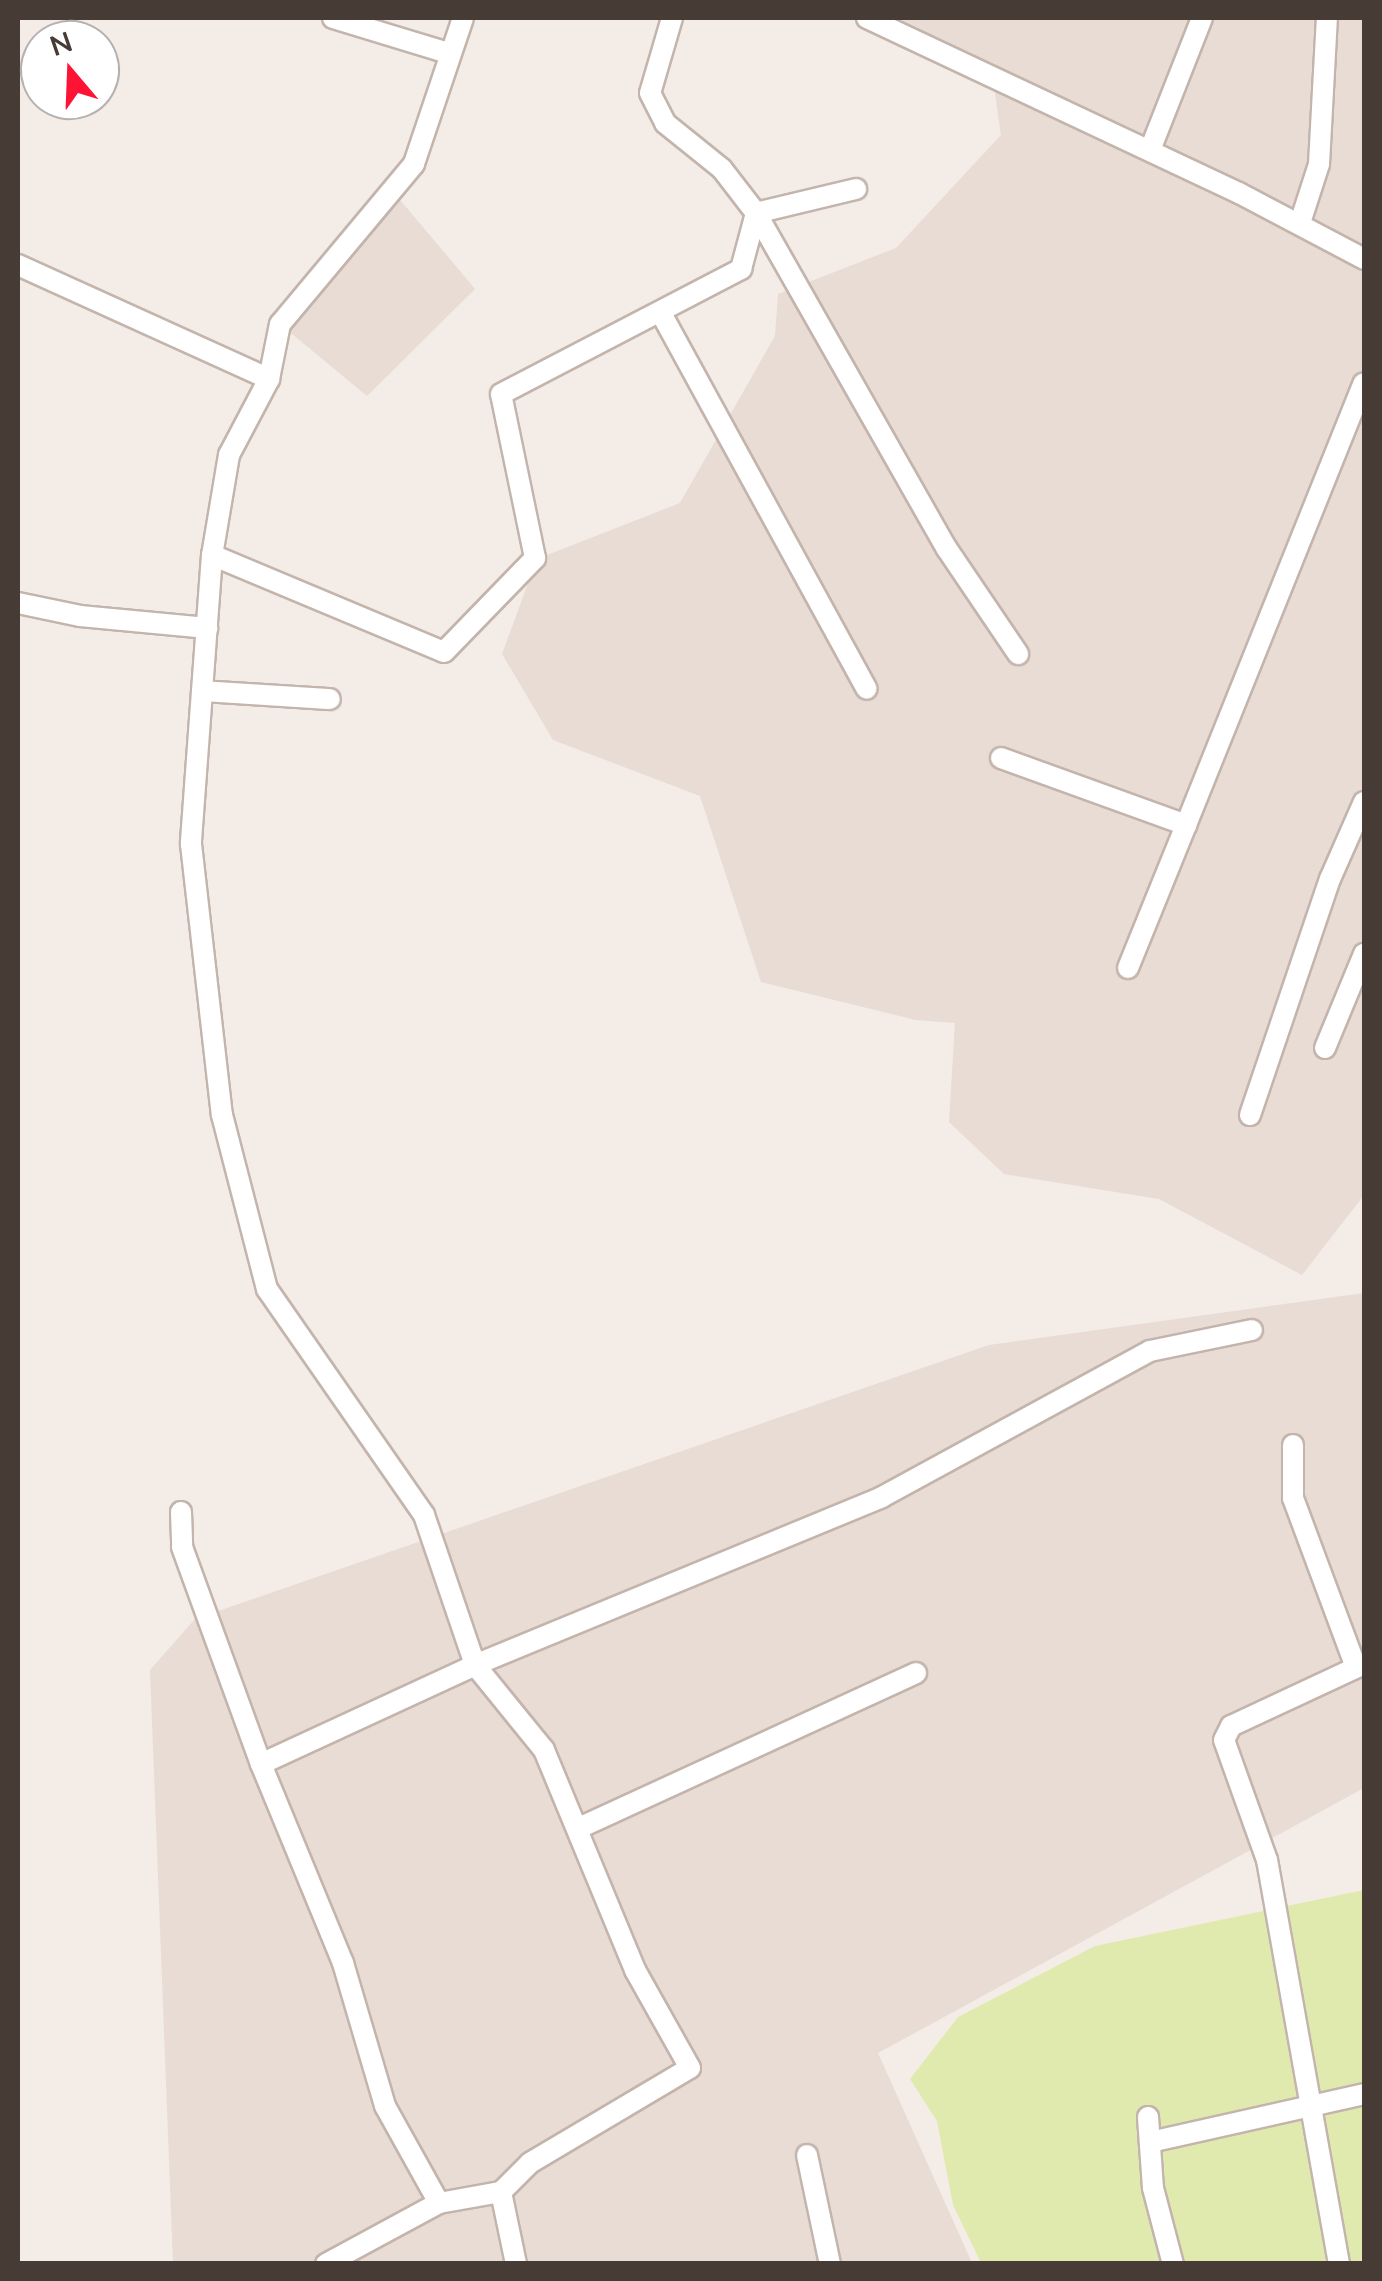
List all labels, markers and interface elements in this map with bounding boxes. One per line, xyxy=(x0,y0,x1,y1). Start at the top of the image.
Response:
north arrow xyxy=(20,20,120,120)
text: N xyxy=(45,23,76,63)

